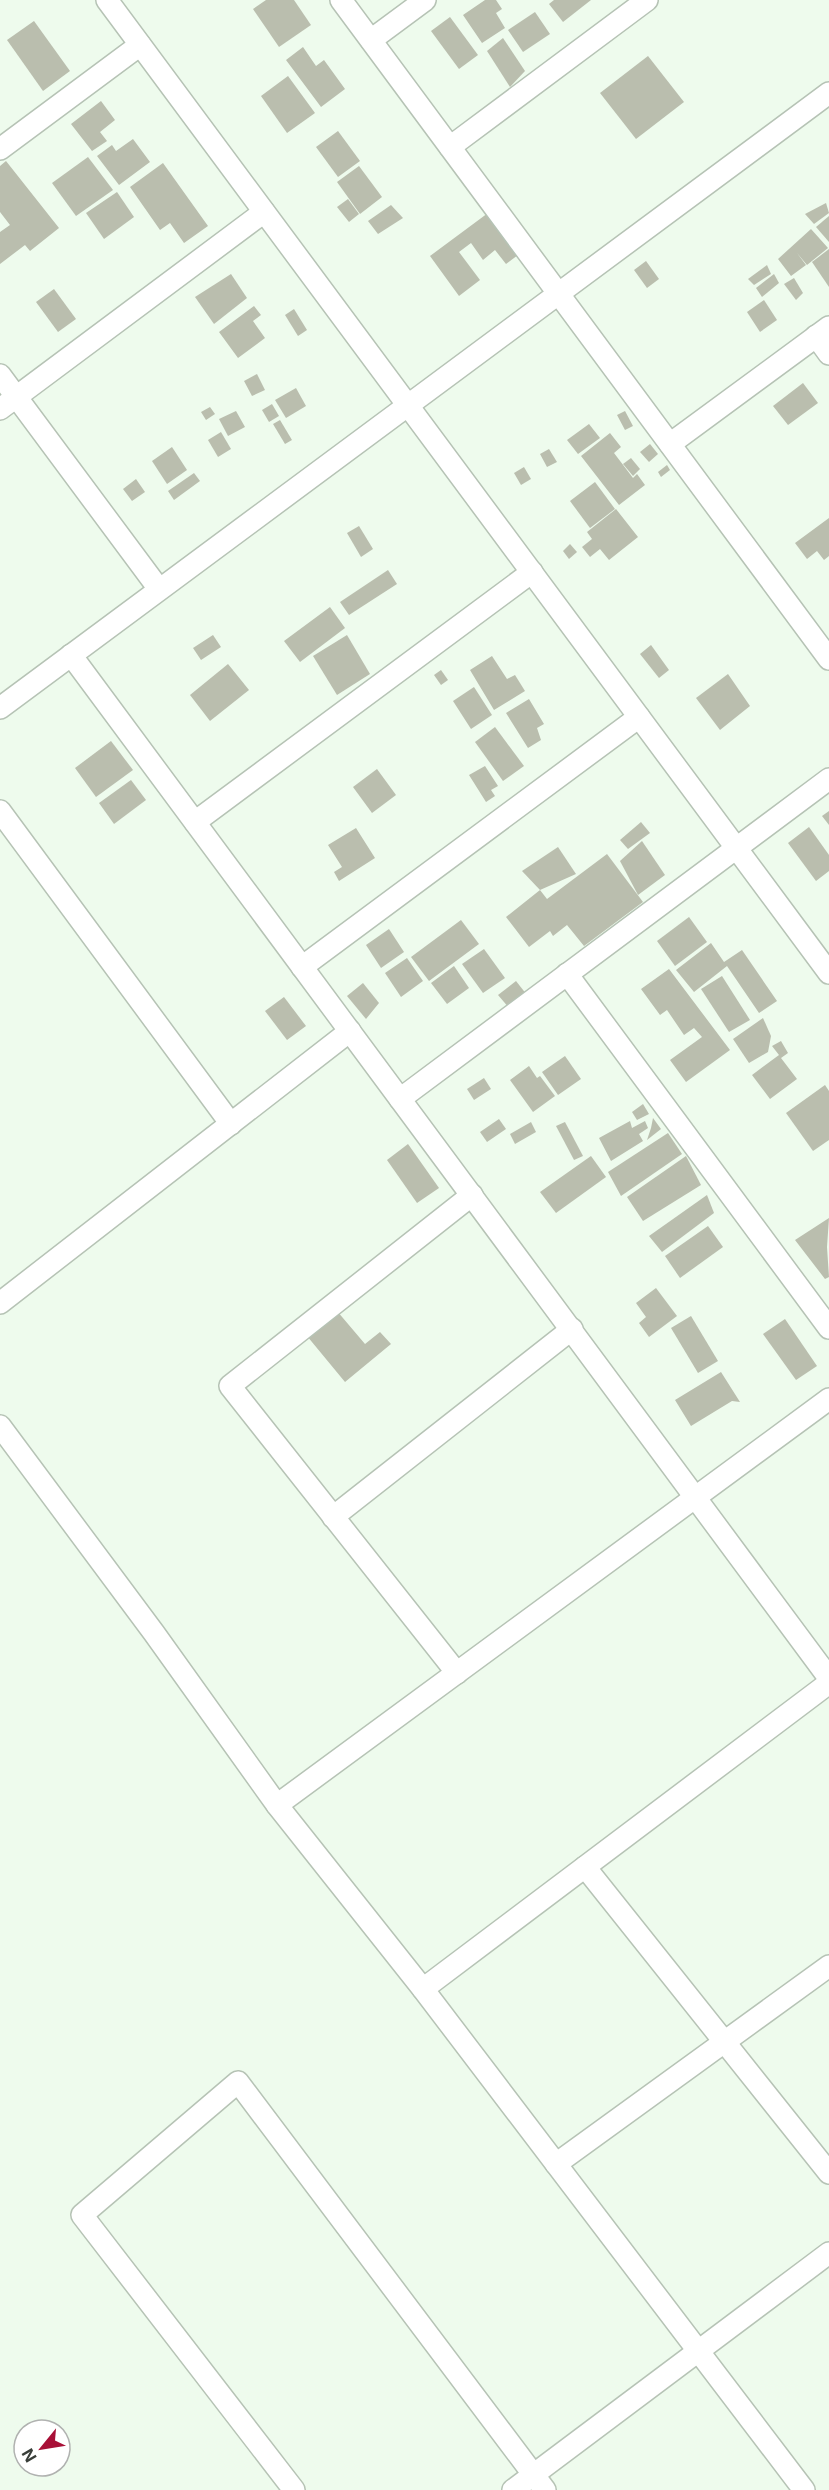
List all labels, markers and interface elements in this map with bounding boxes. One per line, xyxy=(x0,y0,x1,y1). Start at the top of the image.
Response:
north arrow xyxy=(12,2418,72,2478)
text: N xyxy=(17,2445,41,2466)

